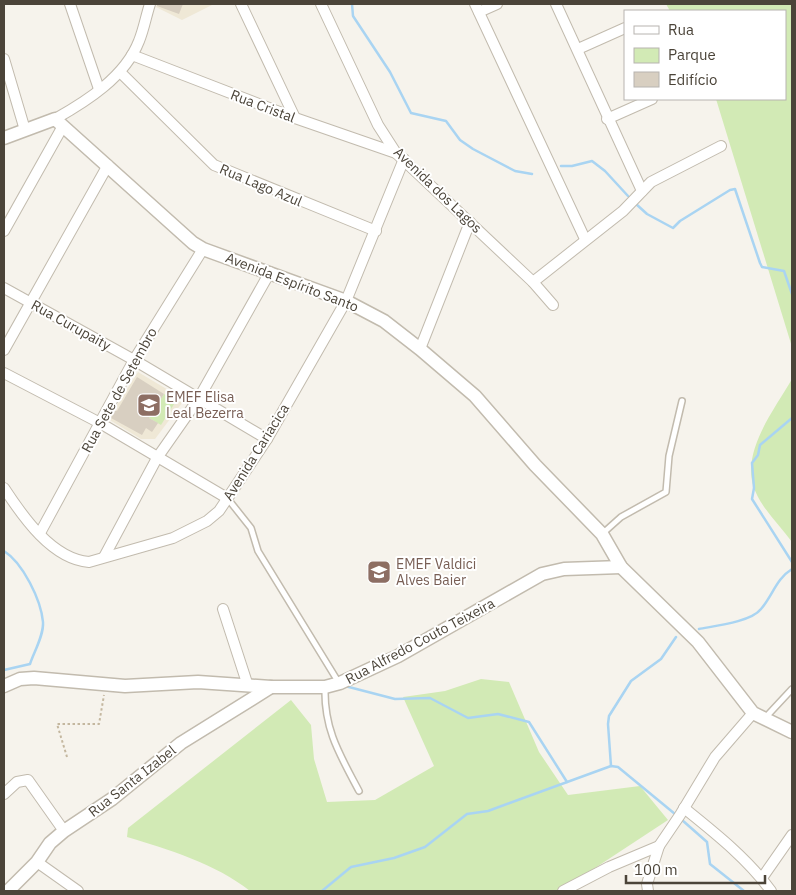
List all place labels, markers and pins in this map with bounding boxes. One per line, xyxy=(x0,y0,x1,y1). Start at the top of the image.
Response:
place label: EMEF Elisa Leal Bezerra xyxy=(166,388,244,422)
school or university icon: EMEF Elisa Leal Bezerra xyxy=(136,392,162,418)
place label: EMEF Valdici Alves Baier xyxy=(396,555,476,589)
school or university icon: EMEF Valdici Alves Baier xyxy=(366,559,392,585)

